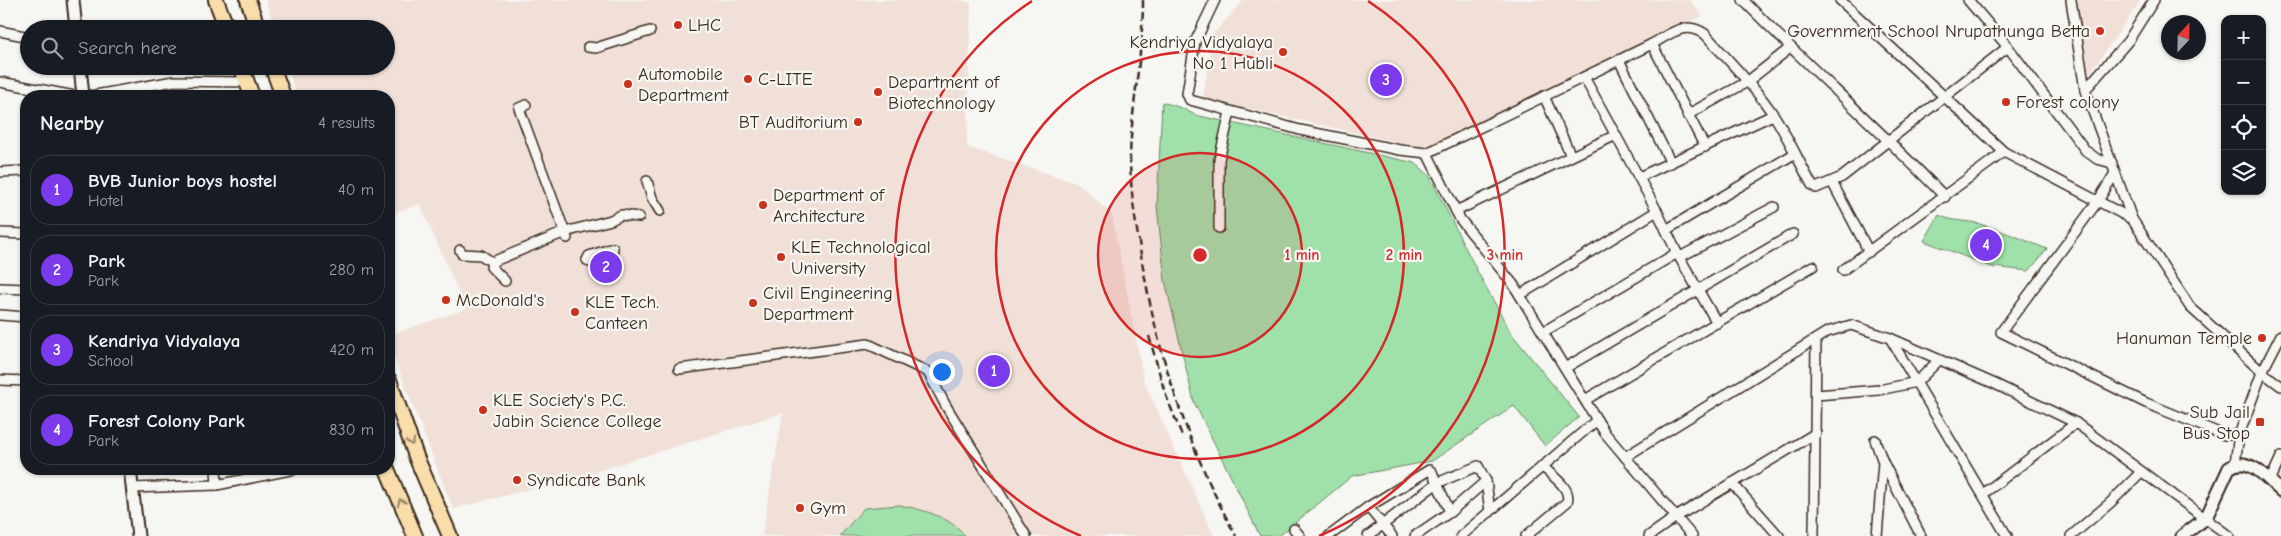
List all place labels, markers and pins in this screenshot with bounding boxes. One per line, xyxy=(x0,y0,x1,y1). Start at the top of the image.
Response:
place label: LHC xyxy=(688,15,721,36)
marker: LHC xyxy=(672,19,684,31)
place label: Government School Nrupathunga Betta xyxy=(1787,21,2090,42)
marker: Government School Nrupathunga Betta xyxy=(2094,25,2106,37)
place label: Kendriya Vidyalaya No 1 Hubli xyxy=(1129,32,1273,74)
marker: Kendriya Vidyalaya No 1 Hubli xyxy=(1277,46,1289,58)
pin: 3 xyxy=(1370,61,1402,99)
place label: Automobile Department xyxy=(638,64,729,106)
place label: C-LITE xyxy=(758,69,813,90)
place label: Department of Biotechnology xyxy=(888,72,1000,114)
marker: C-LITE xyxy=(742,73,754,85)
marker: Automobile Department xyxy=(622,78,634,90)
marker: Department of Biotechnology xyxy=(872,86,884,98)
place label: Forest colony xyxy=(2016,92,2120,113)
marker: Forest colony xyxy=(2000,96,2012,108)
place label: BT Auditorium xyxy=(739,112,848,133)
marker: BT Auditorium xyxy=(852,116,864,128)
place label: Department of Architecture xyxy=(773,185,885,227)
marker: Department of Architecture xyxy=(757,199,769,211)
pin: 4 xyxy=(1970,226,2002,264)
place label: KLE Technological University xyxy=(791,237,931,279)
centre of rings xyxy=(1191,246,1209,264)
pin: 2 xyxy=(590,248,622,286)
marker: KLE Technological University xyxy=(775,251,787,263)
place label: Civil Engineering Department xyxy=(763,283,893,325)
place label: McDonald's xyxy=(456,290,544,311)
place label: KLE Tech. Canteen xyxy=(585,292,659,334)
marker: McDonald's xyxy=(440,294,452,306)
marker: Civil Engineering Department xyxy=(747,297,759,309)
marker: KLE Tech. Canteen xyxy=(569,306,581,318)
place label: Hanuman Temple xyxy=(2116,328,2252,349)
marker: Hanuman Temple xyxy=(2256,332,2268,344)
pin: 1 xyxy=(978,352,1010,390)
place label: KLE Society's P.C. Jabin Science College xyxy=(493,390,662,432)
place label: Sub Jail Bus Stop xyxy=(2183,402,2250,444)
marker: KLE Society's P.C. Jabin Science College xyxy=(477,404,489,416)
marker: Sub Jail Bus Stop xyxy=(2254,416,2266,428)
place label: Syndicate Bank xyxy=(527,470,646,491)
marker: Syndicate Bank xyxy=(511,474,523,486)
place label: Gym xyxy=(810,498,846,519)
marker: Gym xyxy=(794,502,806,514)

